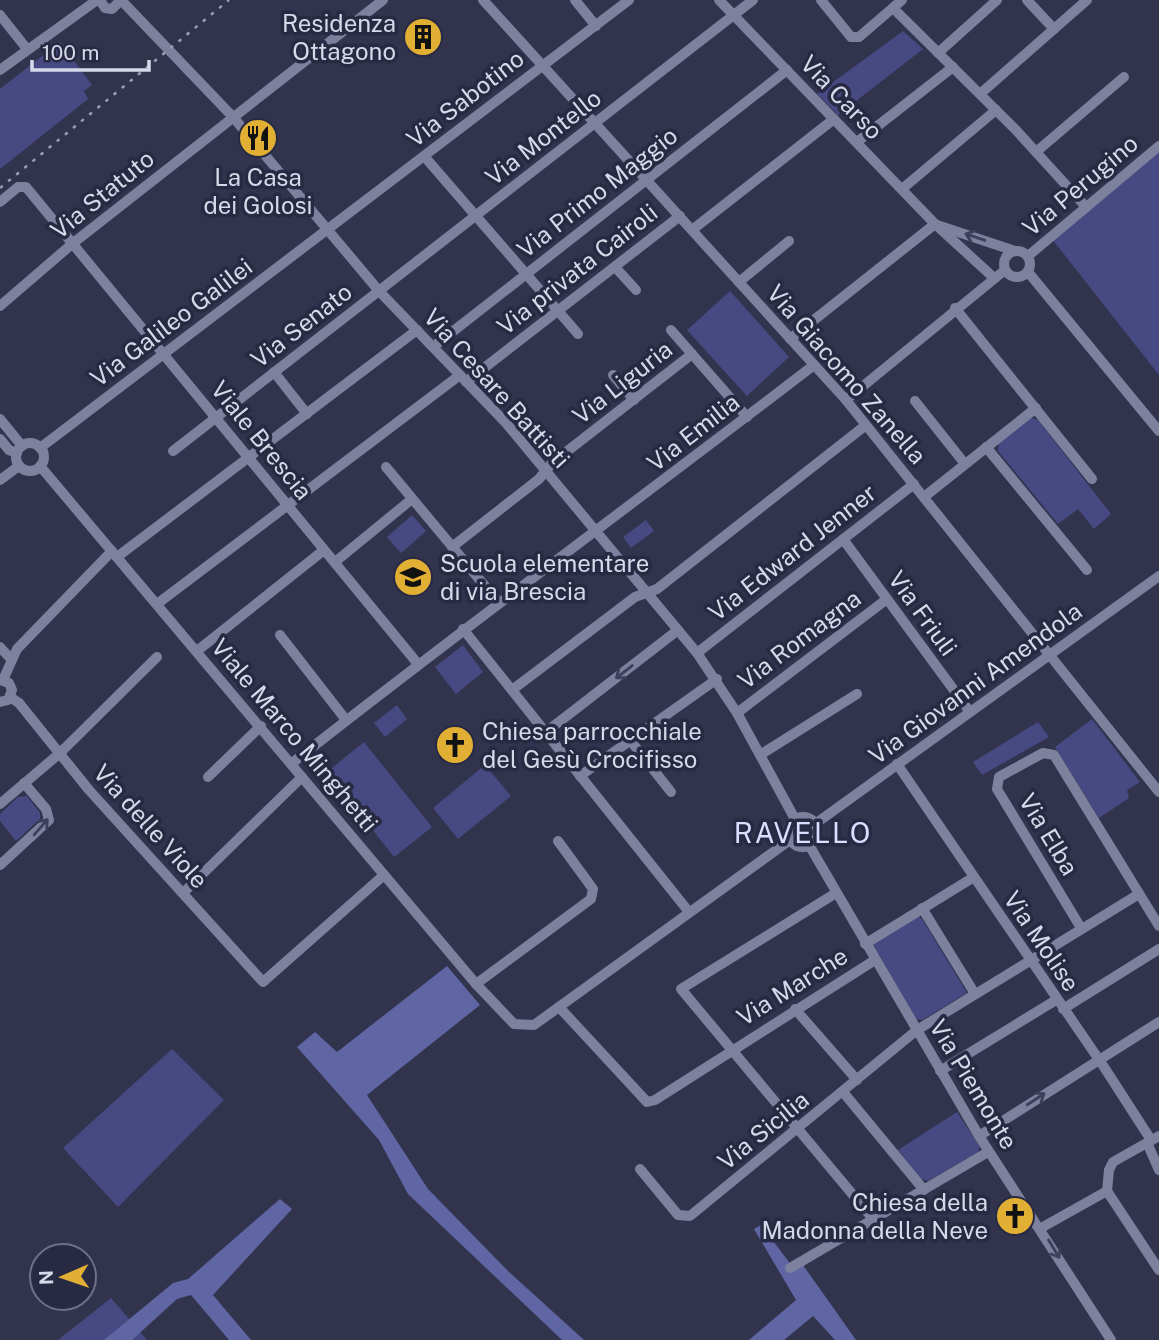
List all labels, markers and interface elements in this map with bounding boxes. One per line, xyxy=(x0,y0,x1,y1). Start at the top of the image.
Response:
place label: Residenza Ottagono xyxy=(282,9,396,65)
building icon: Residenza Ottagono xyxy=(402,16,444,58)
scale bar xyxy=(32,28,149,72)
text: 100 m xyxy=(42,40,99,65)
street label: Via Sabotino xyxy=(401,44,529,152)
street label: Via Carso xyxy=(795,49,889,145)
street label: Via Montello xyxy=(480,83,606,191)
restaurant icon: La Casa dei Golosi xyxy=(237,117,279,159)
street label: Via Primo Maggio xyxy=(511,121,683,263)
street label: Via Perugino xyxy=(1017,129,1143,241)
street label: Via Statuto xyxy=(45,144,159,244)
place label: La Casa dei Golosi xyxy=(203,163,313,219)
street label: Via privata Cairoli xyxy=(491,198,663,340)
one-way arrow xyxy=(965,230,987,242)
street label: Via Galileo Galilei xyxy=(85,252,257,392)
street label: Via Senato xyxy=(245,277,357,373)
street label: Via Giacomo Zanella xyxy=(762,279,932,469)
street label: Via Cesare Battisti xyxy=(418,303,576,473)
street label: Via Liguria xyxy=(567,335,677,429)
street label: Viale Brescia xyxy=(206,375,318,505)
street label: Via Emilia xyxy=(641,387,745,477)
street label: Via Edward Jenner xyxy=(703,478,881,626)
place label: Scuola elementare di via Brescia xyxy=(440,549,649,605)
school or university icon: Scuola elementare di via Brescia xyxy=(392,556,434,598)
street label: Via Friuli xyxy=(883,565,963,661)
street label: Via Romagna xyxy=(732,584,866,694)
street label: Via Giovanni Amendola xyxy=(863,596,1087,770)
street label: Viale Marco Minghetti xyxy=(206,633,384,837)
one-way arrow xyxy=(615,665,633,680)
place label: Chiesa parrocchiale del Gesù Crocifisso xyxy=(482,717,702,773)
church icon: Chiesa parrocchiale del Gesù Crocifisso xyxy=(434,724,476,766)
street label: Via delle Viole xyxy=(88,758,214,894)
street label: Via Elba xyxy=(1014,788,1084,880)
district label: RAVELLO xyxy=(734,816,872,849)
one-way arrow xyxy=(33,818,49,836)
street label: Via Molise xyxy=(998,886,1086,996)
street label: Via Marche xyxy=(732,941,852,1031)
street label: Via Piemonte xyxy=(924,1014,1024,1154)
street label: Via Sicilia xyxy=(712,1085,814,1175)
one-way arrow xyxy=(1026,1092,1045,1107)
place label: Chiesa della Madonna della Neve xyxy=(761,1188,988,1244)
church icon: Chiesa della Madonna della Neve xyxy=(994,1195,1036,1237)
one-way arrow xyxy=(1047,1239,1061,1259)
north arrow xyxy=(28,1242,98,1312)
text: N xyxy=(35,1270,57,1285)

